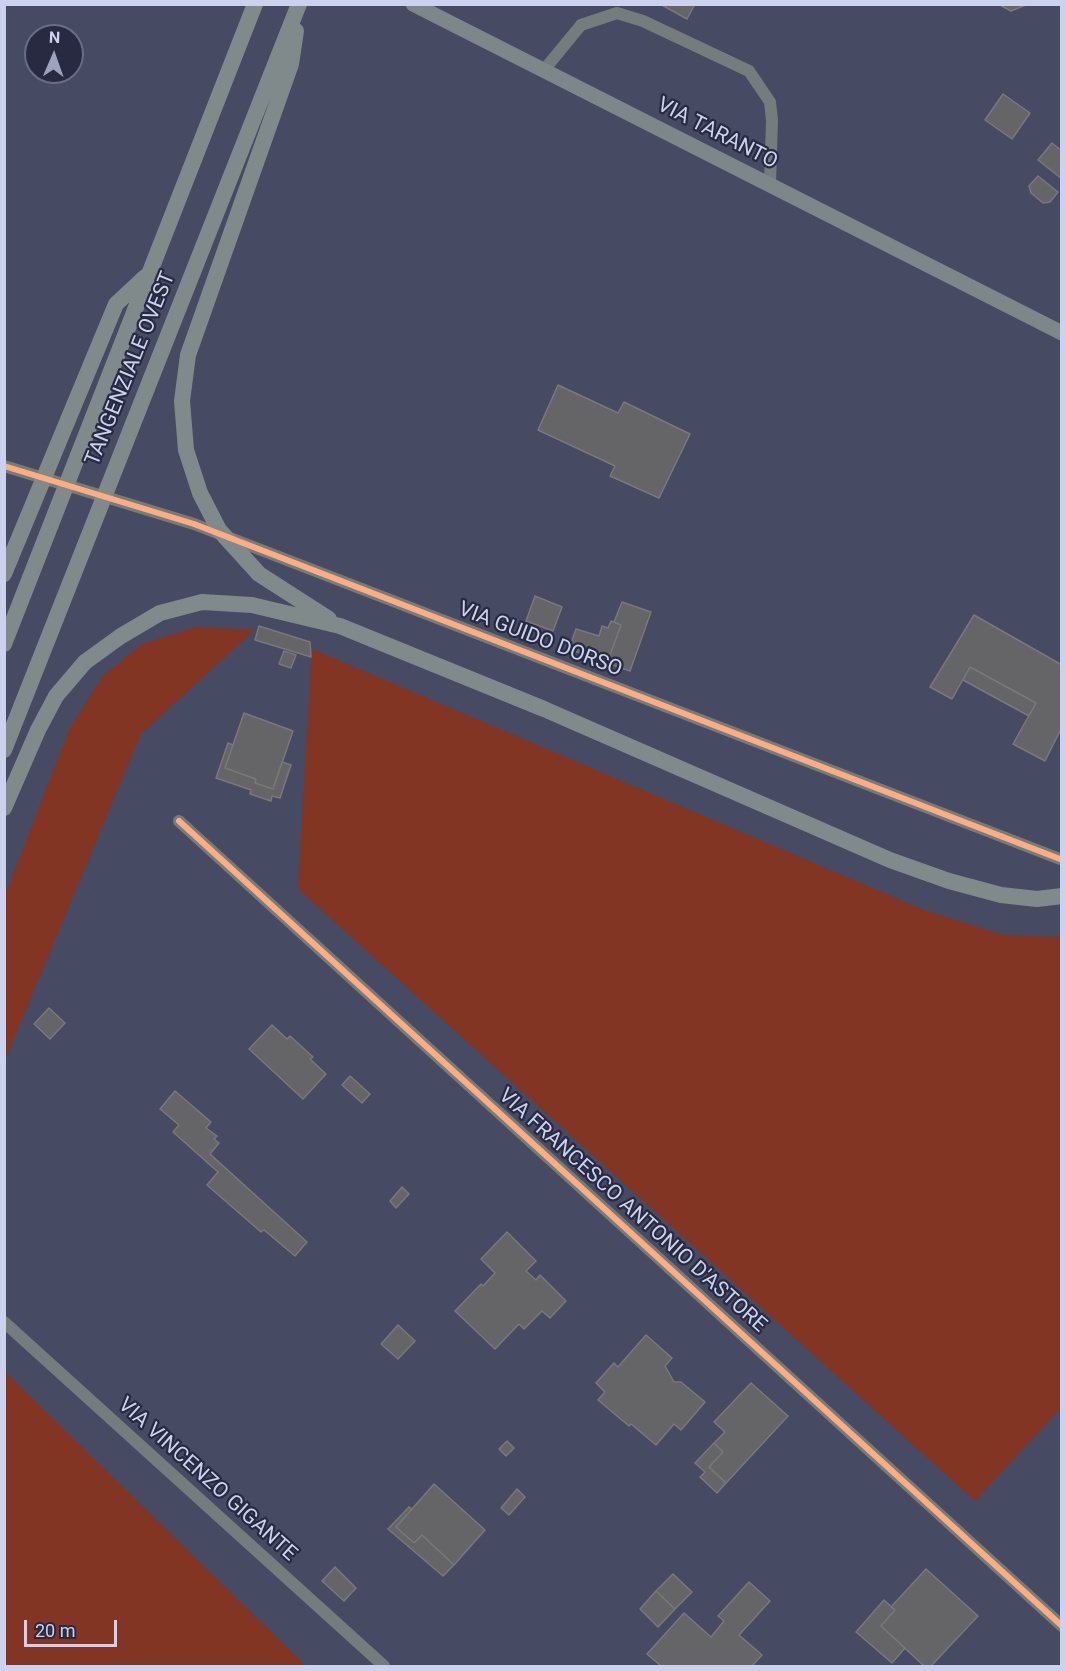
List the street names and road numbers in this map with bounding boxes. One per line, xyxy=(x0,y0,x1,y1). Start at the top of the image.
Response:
street label: VIA TARANTO xyxy=(653,93,781,175)
street label: TANGENZIALE OVEST xyxy=(81,268,181,470)
street label: VIA GUIDO DORSO xyxy=(455,597,625,683)
street label: VIA FRANCESCO ANTONIO D'ASTORE xyxy=(493,1084,771,1338)
street label: VIA VINCENZO GIGANTE xyxy=(112,1393,302,1567)

